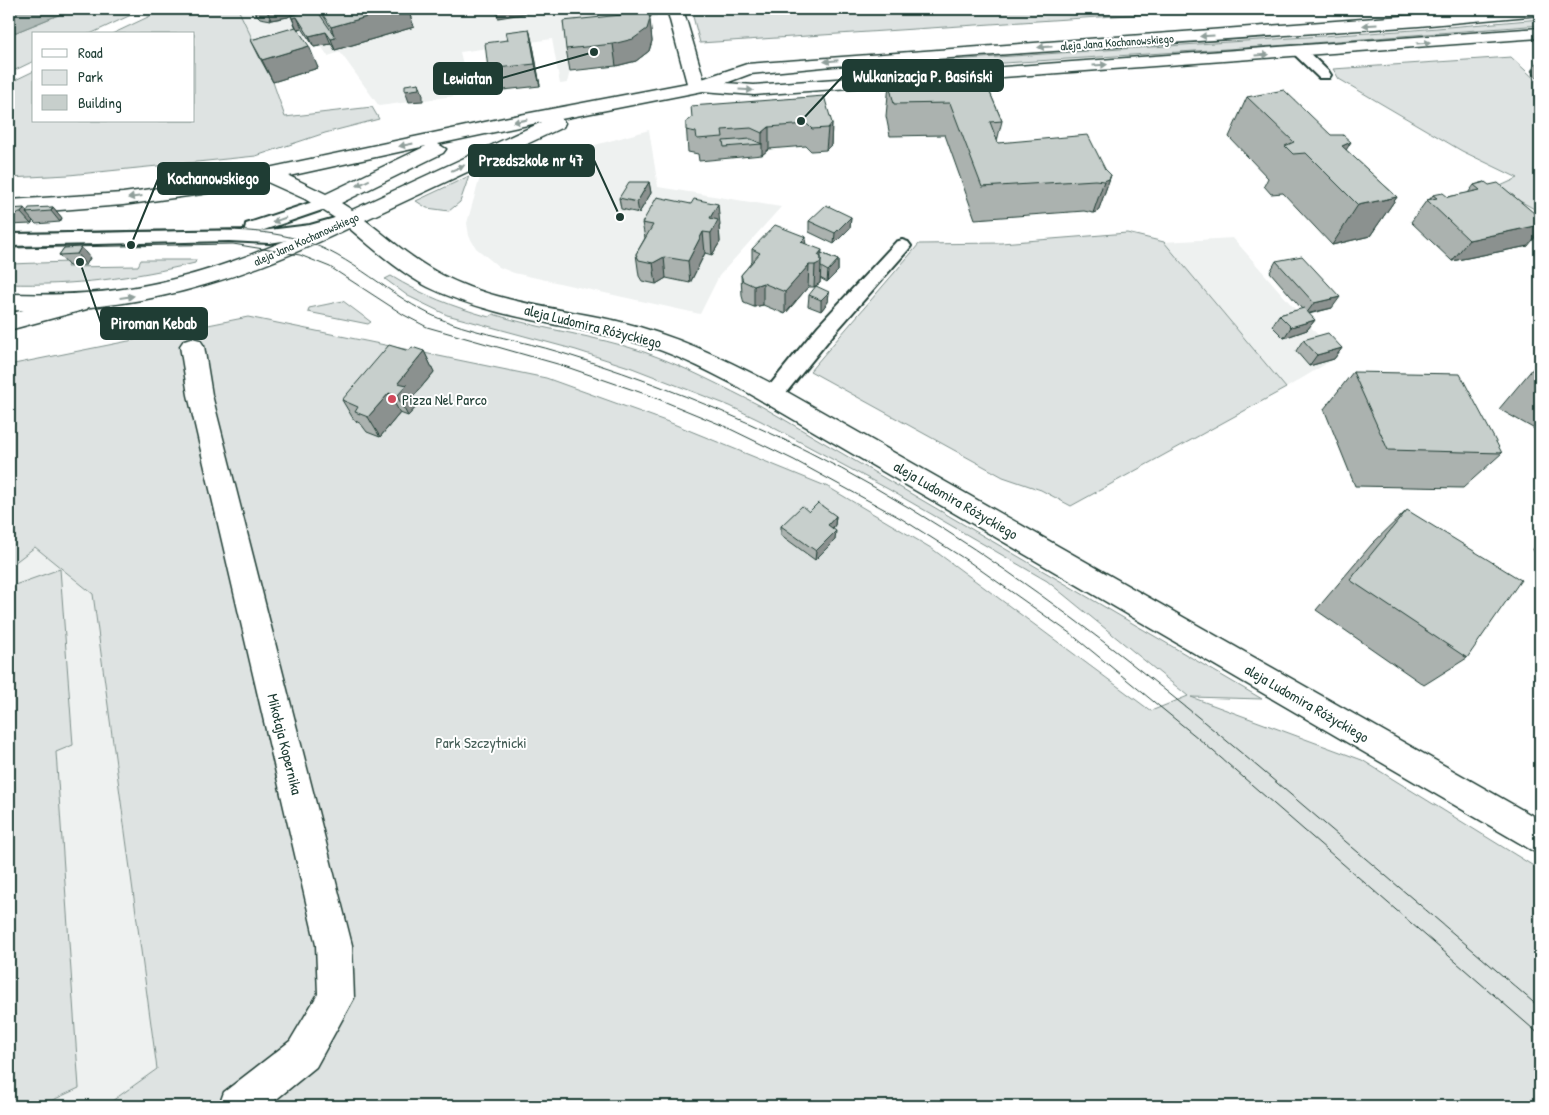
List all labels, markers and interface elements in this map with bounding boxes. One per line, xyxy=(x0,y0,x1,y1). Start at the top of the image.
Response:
one-way arrow xyxy=(1361,21,1377,29)
street label: aleja Jana Kochanowskiego xyxy=(1060,30,1174,54)
legend xyxy=(32,32,195,122)
one-way arrow xyxy=(1199,32,1215,40)
one-way arrow xyxy=(1417,39,1433,47)
text: Road xyxy=(78,42,103,63)
one-way arrow xyxy=(1037,43,1053,51)
one-way arrow xyxy=(1254,50,1270,58)
one-way arrow xyxy=(823,57,839,65)
callout: Wulkanizacja P. Basiński xyxy=(843,60,1003,91)
one-way arrow xyxy=(1092,61,1108,69)
callout: Lewiatan xyxy=(434,63,502,94)
text: Wulkanizacja P. Basiński xyxy=(853,65,993,87)
text: Park xyxy=(78,66,103,87)
text: Lewiatan xyxy=(444,67,492,89)
one-way arrow xyxy=(738,86,754,94)
text: Building xyxy=(78,92,122,113)
one-way arrow xyxy=(512,117,528,125)
one-way arrow xyxy=(397,141,413,149)
callout: Przedszkole nr 47 xyxy=(469,145,594,176)
text: Przedszkole nr 47 xyxy=(479,149,583,171)
callout: Kochanowskiego xyxy=(158,163,269,194)
one-way arrow xyxy=(451,163,465,171)
text: Kochanowskiego xyxy=(167,167,259,190)
one-way arrow xyxy=(356,179,370,187)
one-way arrow xyxy=(126,193,142,201)
street label: aleja Jana Kochanowskiego xyxy=(251,208,361,270)
one-way arrow xyxy=(271,216,286,224)
one-way arrow xyxy=(120,293,136,301)
street label: aleja Ludomira Różyckiego xyxy=(522,299,664,353)
callout: Piroman Kebab xyxy=(101,308,207,339)
text: Piroman Kebab xyxy=(111,312,197,334)
place label: Pizza Nel Parco xyxy=(402,389,487,410)
marker: Pizza Nel Parco xyxy=(386,393,398,405)
street label: aleja Ludomira Różyckiego xyxy=(890,456,1022,544)
street label: aleja Ludomira Różyckiego xyxy=(1241,659,1373,747)
street label: Mikołaja Kopernika xyxy=(262,691,308,797)
park label: Park Szczytnicki xyxy=(435,732,527,753)

